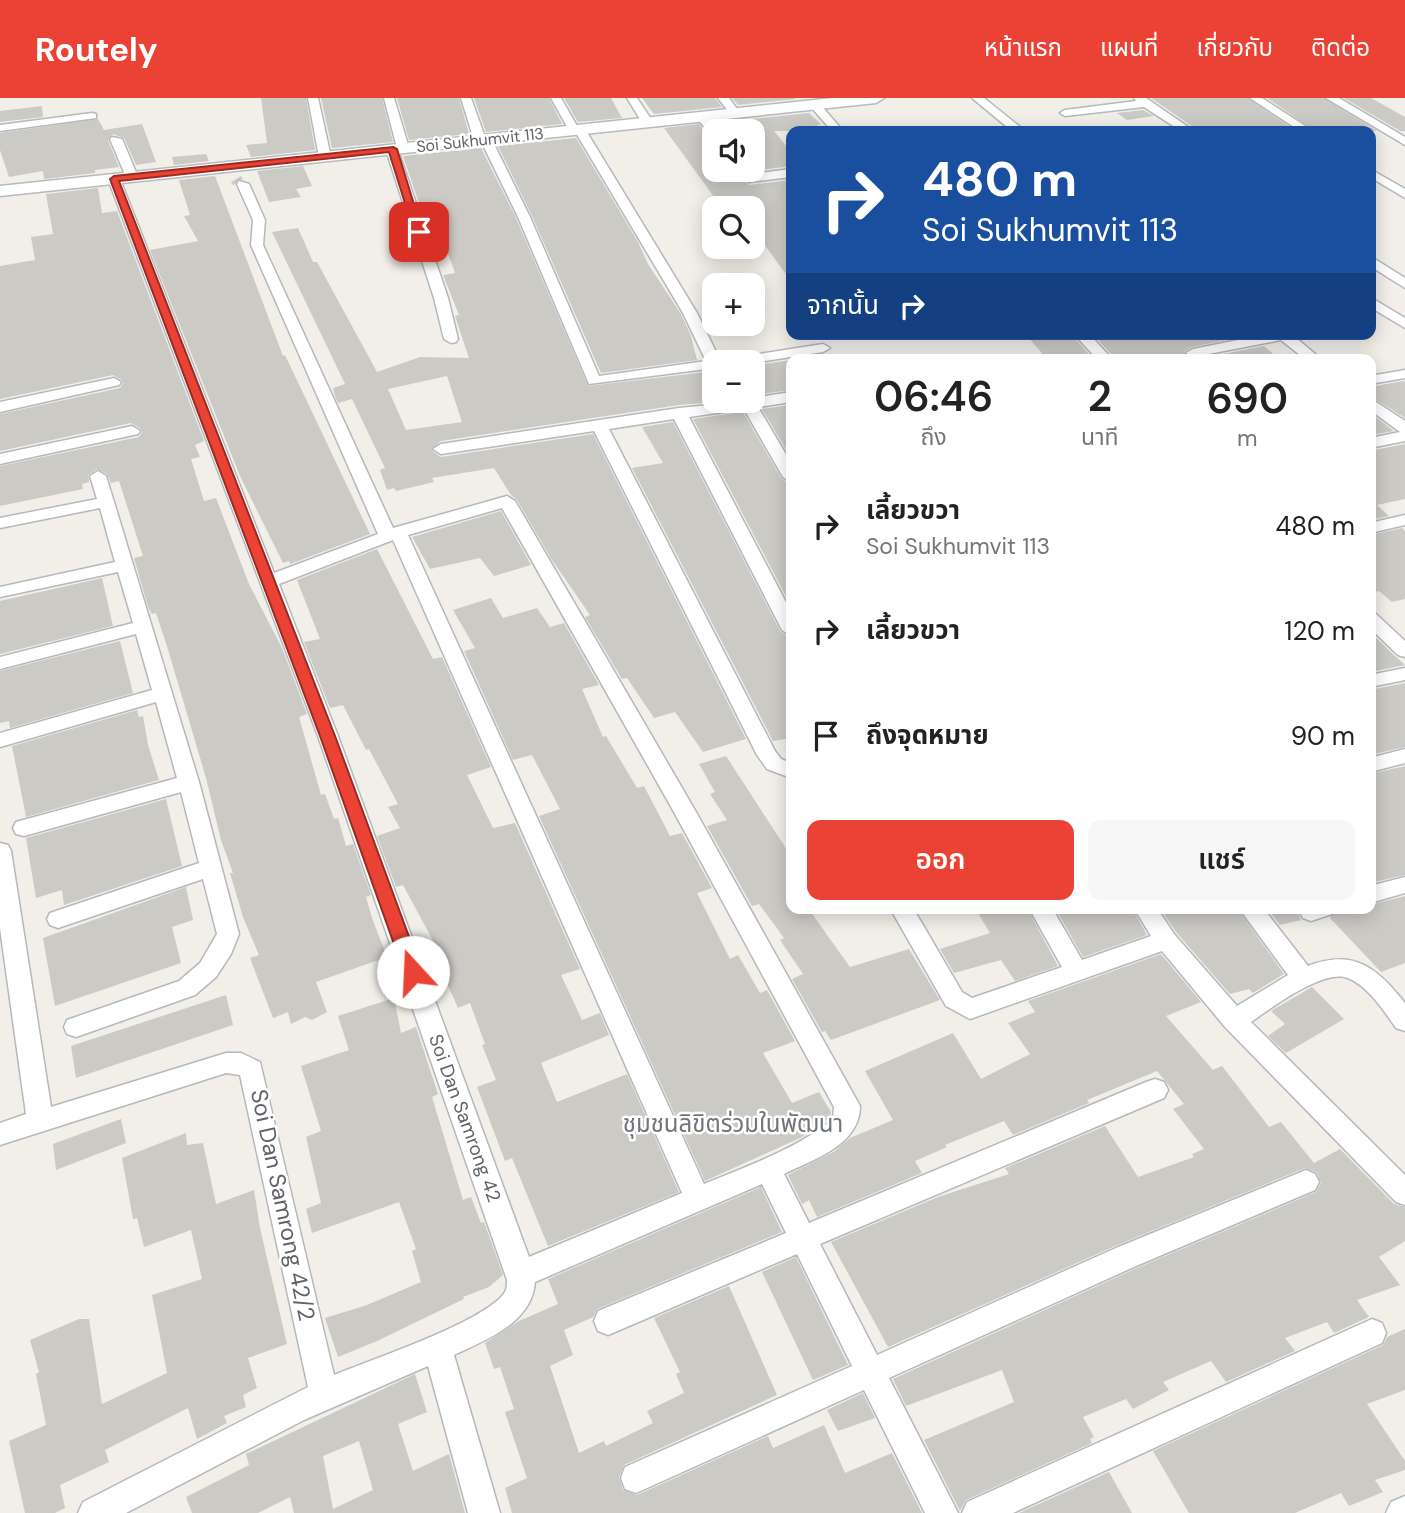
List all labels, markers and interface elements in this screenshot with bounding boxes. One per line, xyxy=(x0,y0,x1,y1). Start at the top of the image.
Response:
text: Routely xyxy=(35,28,158,71)
text: หน้าแรก xyxy=(984,32,1062,63)
text: แผนที่ xyxy=(1100,32,1158,63)
text: เกี่ยวกับ xyxy=(1196,32,1273,63)
text: ติดต่อ xyxy=(1311,32,1370,63)
map controls xyxy=(702,119,765,413)
button: sound xyxy=(702,119,765,182)
street label: Soi Sukhumvit 113 xyxy=(415,123,545,157)
text: 480 m xyxy=(922,147,1077,211)
icon: right xyxy=(807,154,898,245)
button: search xyxy=(702,196,765,259)
pin xyxy=(389,202,449,262)
text: Soi Sukhumvit 113 xyxy=(922,209,1178,251)
icon: arrive xyxy=(400,213,438,251)
button: + xyxy=(702,273,765,336)
icon: right xyxy=(893,287,931,325)
text: จากนั้น xyxy=(807,288,879,322)
button: − xyxy=(702,350,765,413)
text: 06:46 xyxy=(874,369,993,424)
text: 2 xyxy=(1088,369,1112,424)
text: 690 xyxy=(1206,371,1288,426)
text: ถึง xyxy=(920,422,947,452)
text: นาที xyxy=(1081,422,1119,452)
text: m xyxy=(1237,423,1258,453)
text: เลี้ยวขวา xyxy=(866,493,960,527)
icon: right xyxy=(807,507,845,545)
text: 480 m xyxy=(1276,509,1355,543)
text: Soi Sukhumvit 113 xyxy=(866,531,1050,561)
icon: right xyxy=(807,612,845,650)
text: เลี้ยวขวา xyxy=(866,613,960,647)
text: 120 m xyxy=(1284,614,1355,648)
icon: arrive xyxy=(807,717,845,755)
text: ถึงจุดหมาย xyxy=(866,718,989,752)
text: 90 m xyxy=(1291,719,1355,753)
button: ออก xyxy=(807,820,1074,900)
button: แชร์ xyxy=(1088,820,1355,900)
position arrow xyxy=(376,935,450,1009)
street label: Soi Dan Samrong 42 xyxy=(423,1031,507,1205)
street label: Soi Dan Samrong 42/2 xyxy=(244,1086,322,1324)
district label: ชุมชนลิขิตร่วมในพัฒนา xyxy=(623,1108,843,1139)

